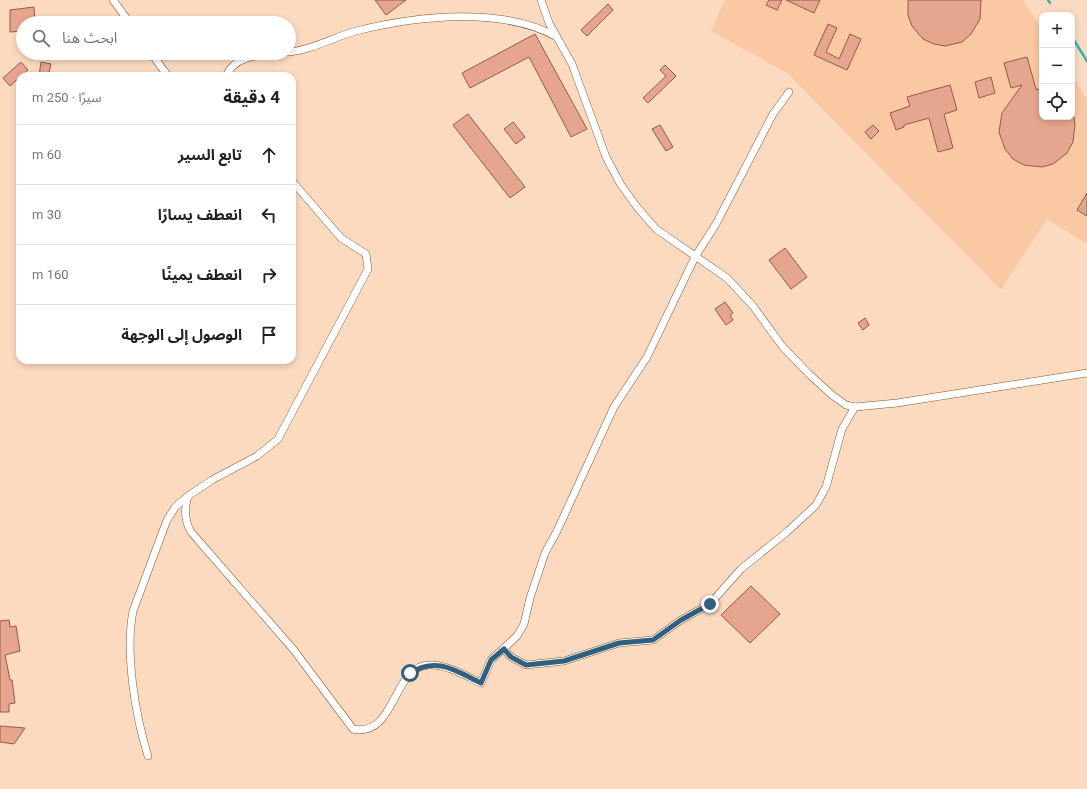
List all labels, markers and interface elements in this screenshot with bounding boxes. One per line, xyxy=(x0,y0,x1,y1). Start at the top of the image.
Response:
map controls xyxy=(1039,12,1075,120)
button: + xyxy=(1039,12,1075,48)
search box xyxy=(16,16,296,60)
icon: search xyxy=(30,27,52,49)
text: ابحث هنا xyxy=(62,29,117,47)
button: − xyxy=(1039,48,1075,84)
button: locate xyxy=(1039,84,1075,120)
text: 4 دقيقة xyxy=(223,87,280,107)
text: سيرًا · 250 m xyxy=(32,90,101,105)
icon: ahead xyxy=(258,144,280,166)
text: تابع السير xyxy=(178,146,242,164)
text: 60 m xyxy=(32,147,61,162)
icon: left xyxy=(258,204,280,226)
text: انعطف يسارًا xyxy=(158,206,242,224)
text: 30 m xyxy=(32,207,61,222)
icon: right xyxy=(258,264,280,286)
text: انعطف يمينًا xyxy=(162,266,242,284)
text: 160 m xyxy=(32,267,69,282)
icon: arrive xyxy=(258,324,280,346)
text: الوصول إلى الوجهة xyxy=(121,326,242,344)
route end xyxy=(701,595,719,613)
route start xyxy=(401,664,419,682)

